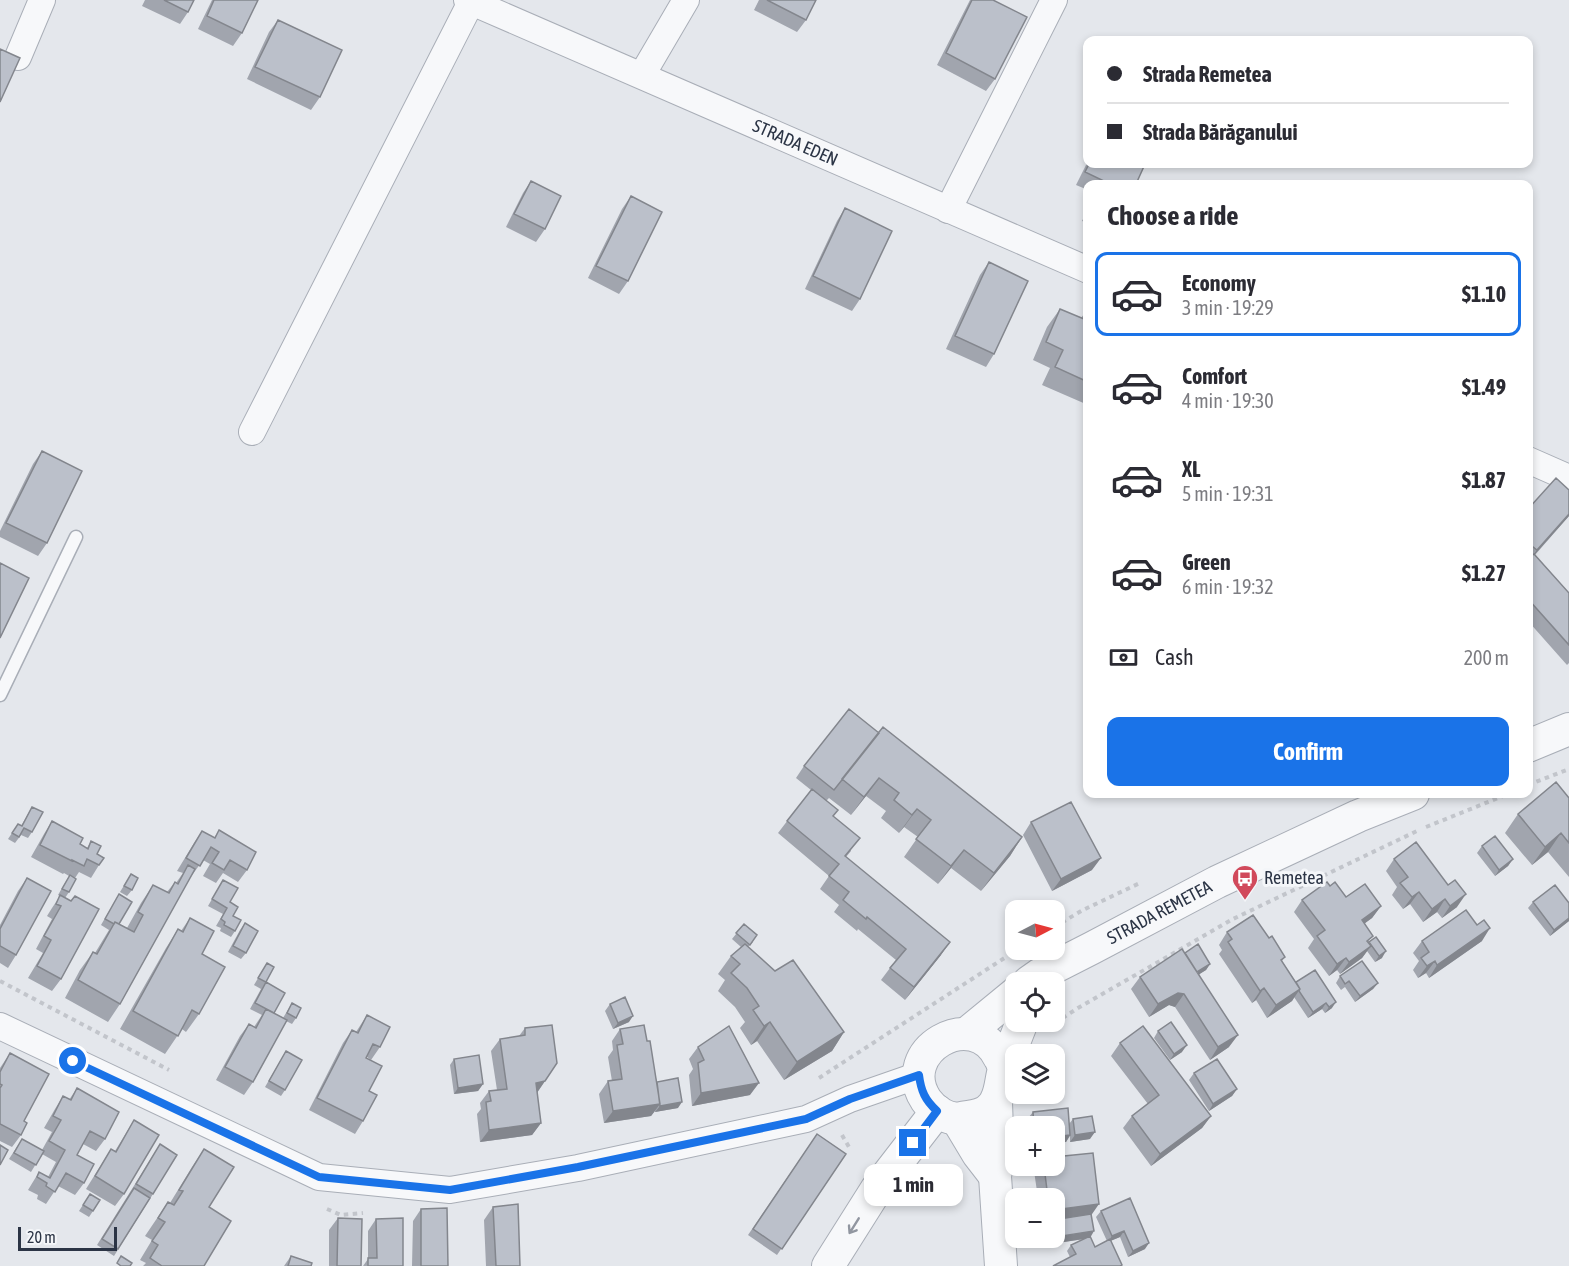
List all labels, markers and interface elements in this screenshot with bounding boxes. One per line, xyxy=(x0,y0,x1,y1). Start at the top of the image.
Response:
text: Strada Remetea xyxy=(1143,61,1272,87)
street label: STRADA EDEN xyxy=(750,115,841,170)
text: Strada Bărăganului xyxy=(1143,119,1298,145)
text: Choose a ride xyxy=(1107,200,1239,231)
icon: car xyxy=(1110,267,1164,321)
text: Economy xyxy=(1182,270,1256,296)
text: $1.10 xyxy=(1462,281,1506,307)
text: 3 min · 19:29 xyxy=(1182,296,1274,319)
icon: car xyxy=(1110,360,1164,414)
text: Comfort xyxy=(1182,363,1247,389)
text: $1.49 xyxy=(1462,374,1506,400)
text: 4 min · 19:30 xyxy=(1182,389,1274,412)
icon: car xyxy=(1110,453,1164,507)
text: XL xyxy=(1182,456,1200,482)
text: $1.87 xyxy=(1462,467,1506,493)
text: 5 min · 19:31 xyxy=(1182,482,1274,505)
icon: car xyxy=(1110,546,1164,600)
text: Green xyxy=(1182,549,1231,575)
text: $1.27 xyxy=(1462,560,1506,586)
text: 6 min · 19:32 xyxy=(1182,575,1274,598)
icon: cash xyxy=(1107,641,1140,674)
text: Cash xyxy=(1155,644,1194,670)
text: 200 m xyxy=(1464,646,1509,669)
button: Confirm xyxy=(1107,717,1509,786)
bus stop icon: Remetea xyxy=(1230,863,1260,901)
place label: Remetea xyxy=(1264,867,1324,888)
street label: STRADA REMETEA xyxy=(1103,876,1215,948)
north arrow xyxy=(1005,900,1065,960)
map controls xyxy=(1005,900,1065,1248)
button: locate xyxy=(1005,972,1065,1032)
button: layers xyxy=(1005,1044,1065,1104)
route start xyxy=(59,1047,86,1074)
button: + xyxy=(1005,1116,1065,1176)
route end xyxy=(899,1129,926,1156)
callout: 1 min xyxy=(864,1164,962,1206)
text: 1 min xyxy=(893,1173,934,1196)
button: − xyxy=(1005,1188,1065,1248)
one-way arrow xyxy=(847,1217,859,1234)
scale bar xyxy=(18,1224,117,1252)
text: 20 m xyxy=(27,1228,56,1246)

